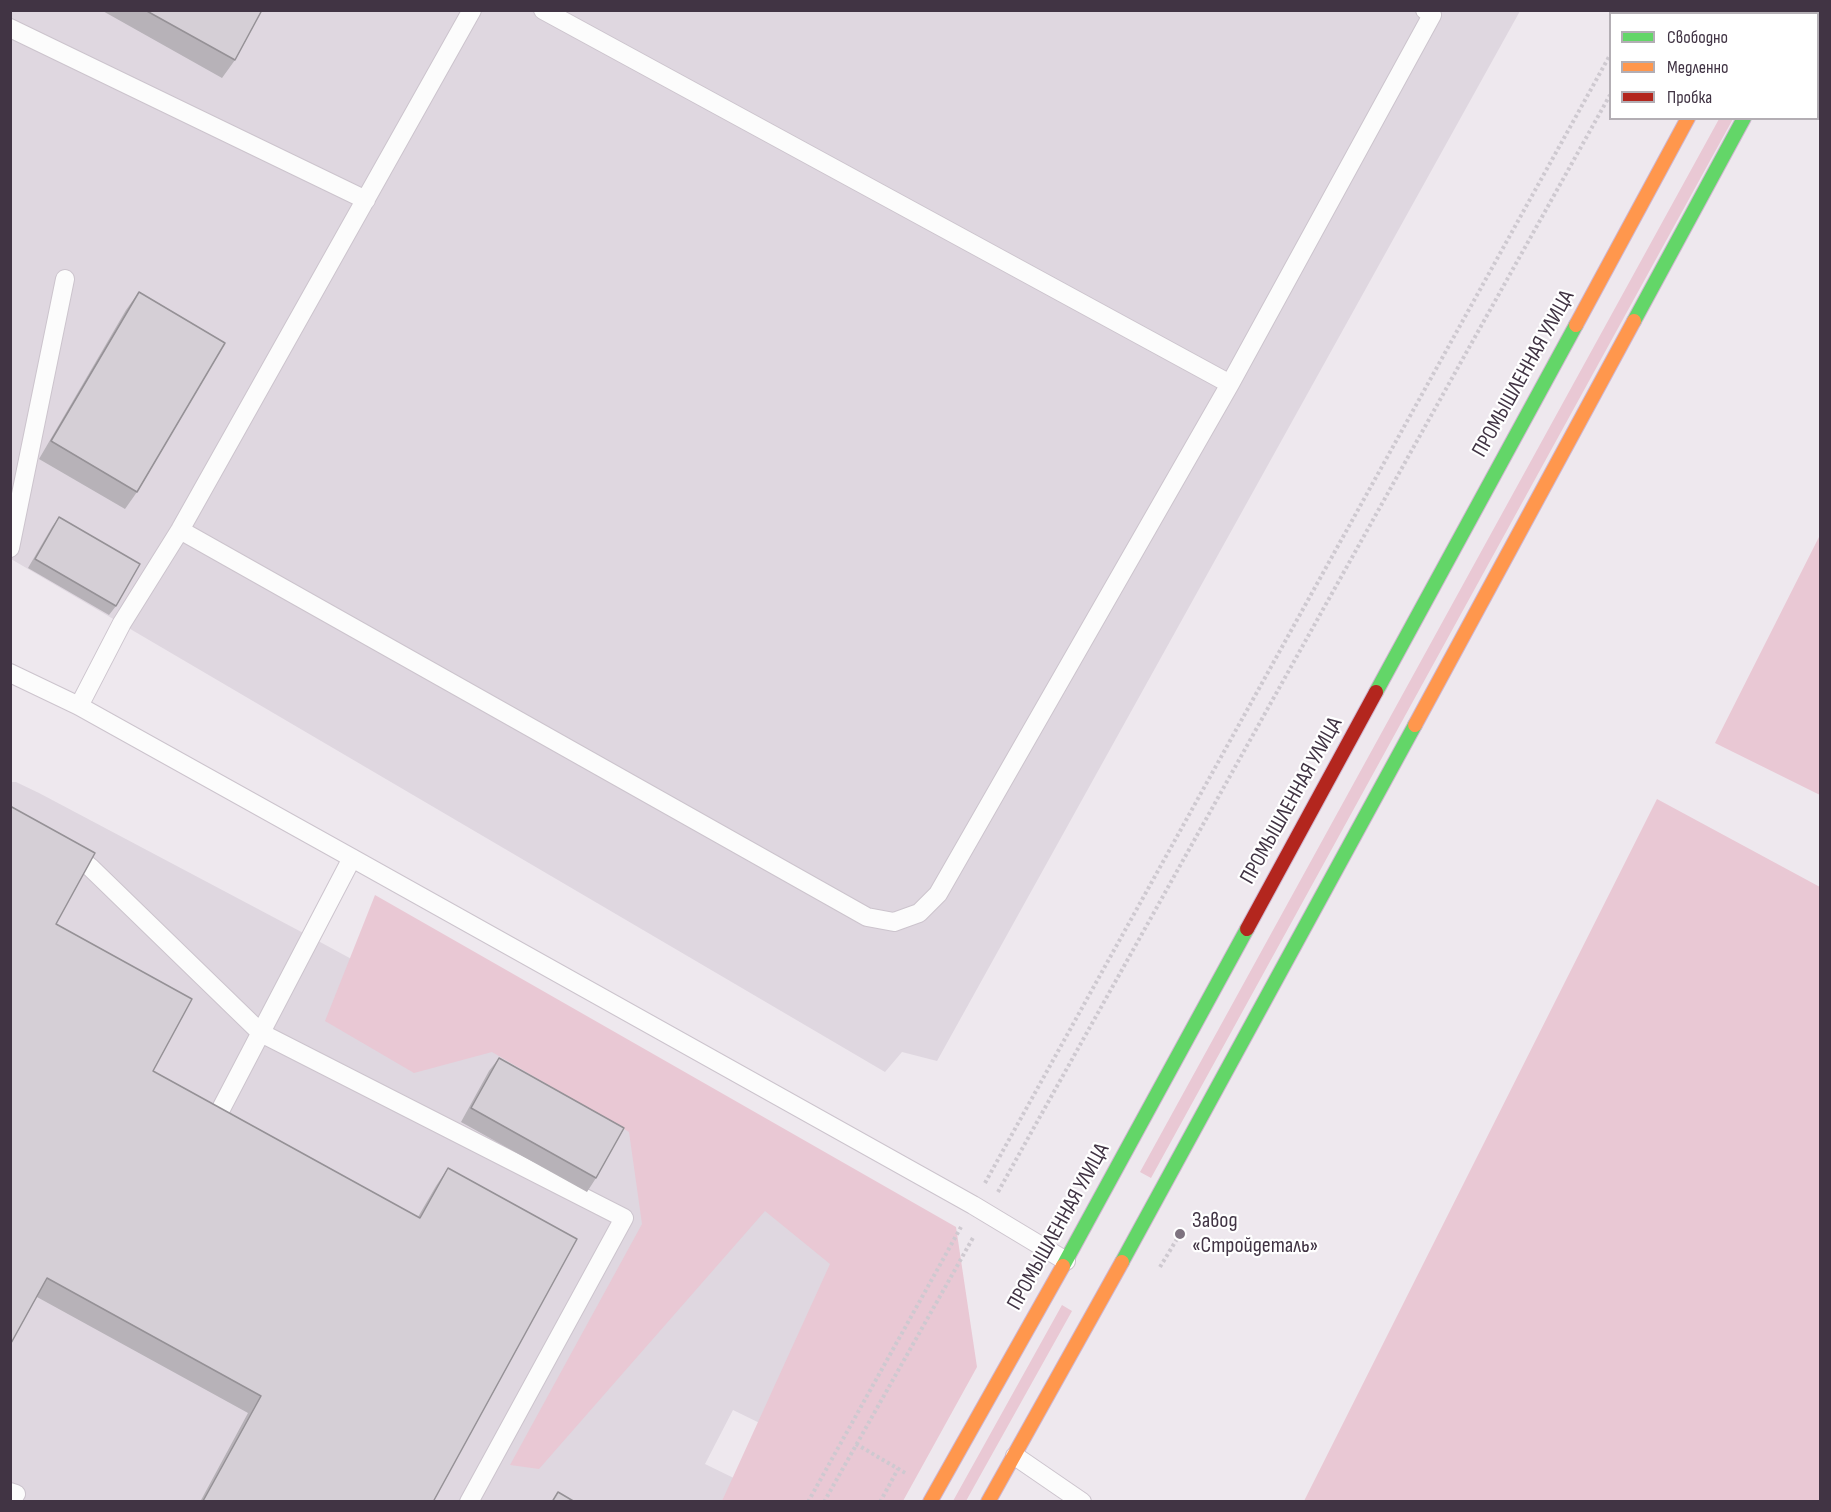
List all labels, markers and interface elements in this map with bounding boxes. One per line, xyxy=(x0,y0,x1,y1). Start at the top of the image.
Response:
legend xyxy=(1609,12,1819,120)
text: Свободно xyxy=(1667,27,1728,48)
text: Медленно xyxy=(1667,57,1729,78)
text: Пробка xyxy=(1667,87,1712,108)
street label: ПРОМЫШЛЕННАЯ УЛИЦА xyxy=(1467,286,1581,462)
street label: ПРОМЫШЛЕННАЯ УЛИЦА xyxy=(1235,713,1349,889)
street label: ПРОМЫШЛЕННАЯ УЛИЦА xyxy=(1002,1139,1116,1315)
place label: Завод «Стройдеталь» xyxy=(1192,1208,1318,1260)
marker: Завод «Стройдеталь» xyxy=(1173,1227,1187,1241)

